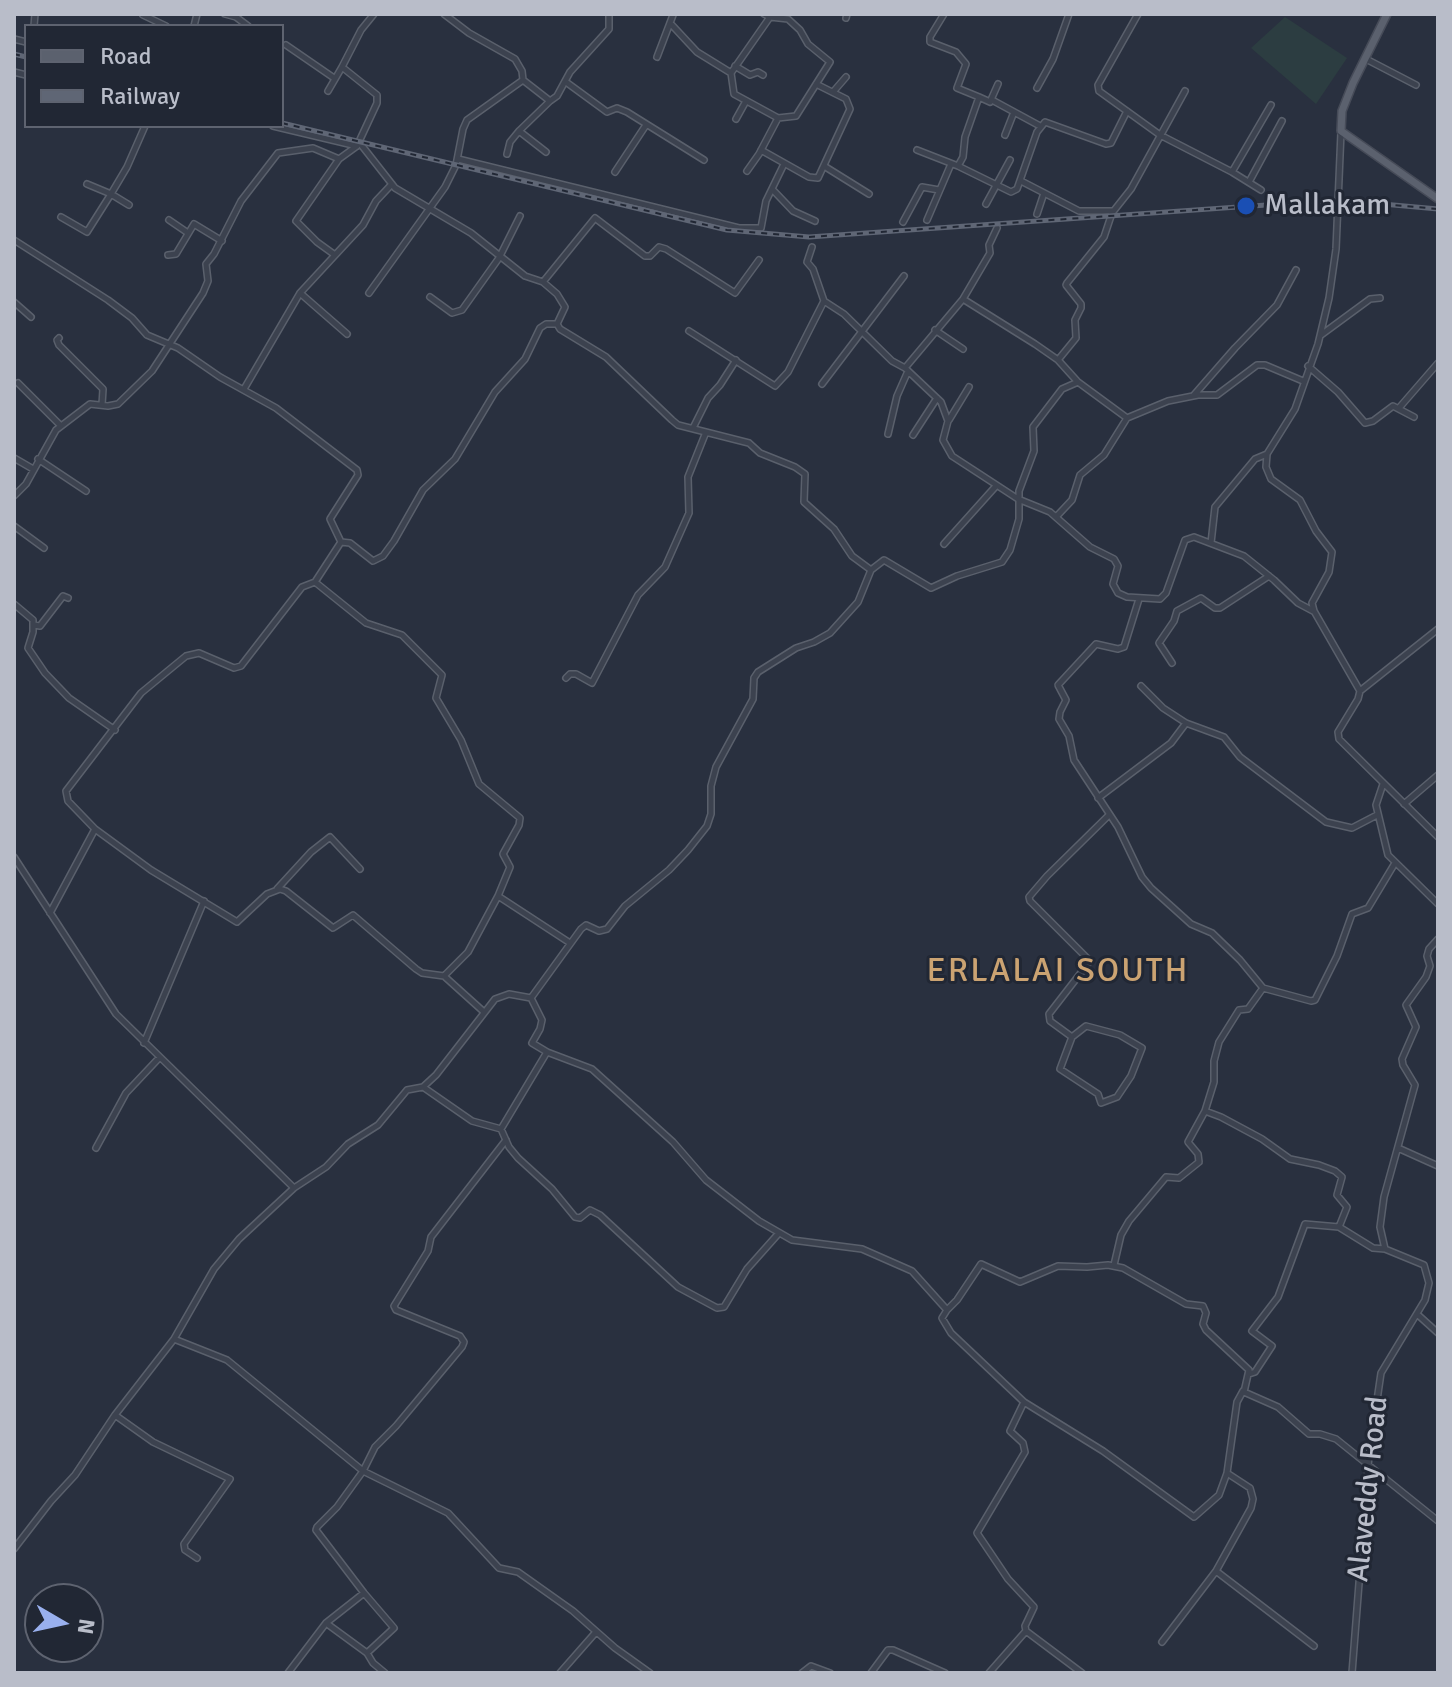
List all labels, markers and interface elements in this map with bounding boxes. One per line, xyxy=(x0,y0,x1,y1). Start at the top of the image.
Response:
legend xyxy=(24,24,284,128)
text: Road xyxy=(100,41,151,71)
text: Railway xyxy=(100,81,180,111)
place label: Mallakam xyxy=(1264,188,1390,224)
marker: Mallakam xyxy=(1235,195,1257,217)
district label: ERLALAI SOUTH xyxy=(926,952,1190,992)
street label: Alaveddy Road xyxy=(1341,1394,1397,1584)
north arrow xyxy=(24,1583,104,1663)
text: N xyxy=(72,1617,101,1636)

